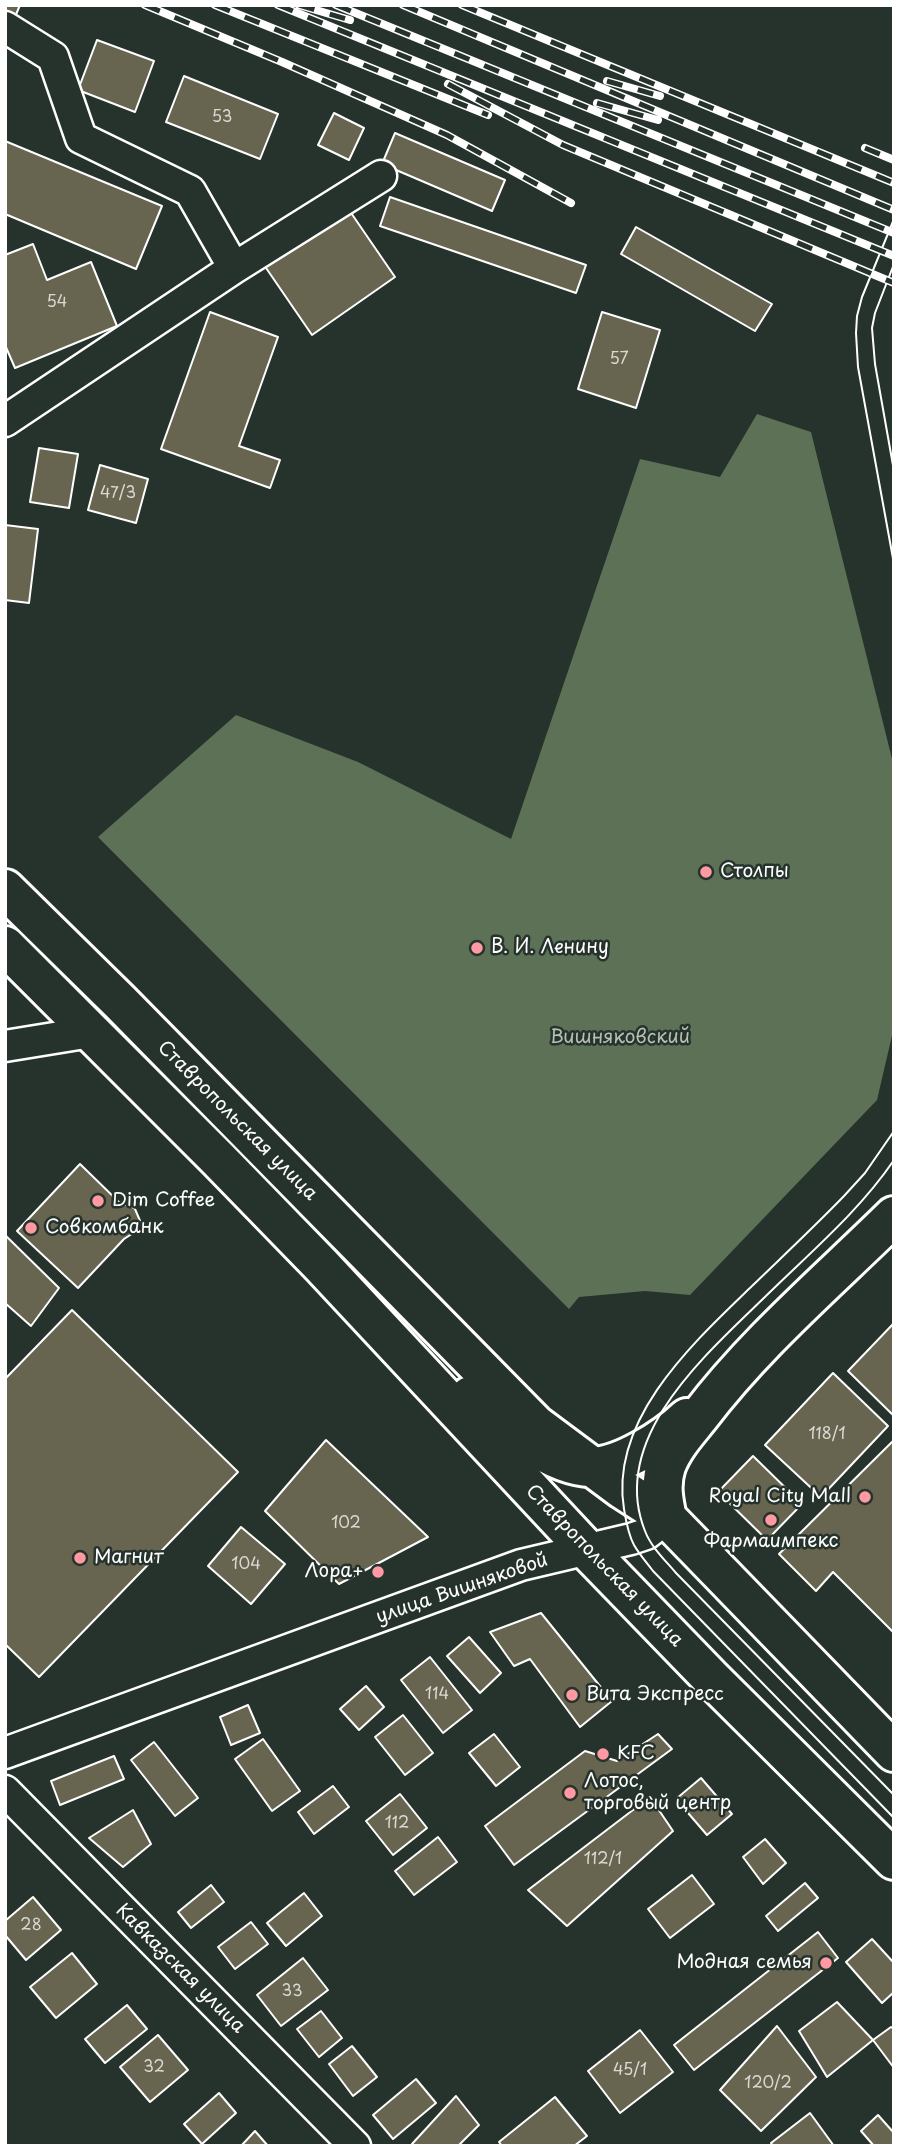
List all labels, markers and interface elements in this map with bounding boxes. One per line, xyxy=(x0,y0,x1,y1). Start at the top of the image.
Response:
house number: 53 xyxy=(212,108,232,128)
house number: 54 xyxy=(47,293,67,313)
house number: 57 xyxy=(609,350,629,370)
house number: 47/3 xyxy=(100,484,136,504)
place label: Столпы xyxy=(720,861,789,883)
marker: Столпы xyxy=(698,864,714,880)
place label: В. И. Ленину xyxy=(491,937,609,959)
marker: В. И. Ленину xyxy=(469,940,485,956)
park label: Вишняковский xyxy=(550,1027,690,1049)
street label: Ставропольская улица xyxy=(152,1036,322,1206)
place label: Dim Coffee xyxy=(112,1190,215,1212)
marker: Dim Coffee xyxy=(90,1193,106,1209)
place label: Совкомбанк xyxy=(45,1217,164,1239)
marker: Совкомбанк xyxy=(23,1220,39,1236)
house number: 118/1 xyxy=(808,1425,846,1445)
street label: Ставропольская улица xyxy=(521,1480,687,1652)
place label: Royal City Mall xyxy=(709,1486,851,1508)
marker: Royal City Mall xyxy=(857,1489,873,1505)
marker: Фармаимпекс xyxy=(763,1512,779,1528)
house number: 102 xyxy=(331,1514,361,1534)
place label: Фармаимпекс xyxy=(704,1531,838,1553)
place label: Магнит xyxy=(94,1547,164,1569)
street label: улица Вишняковой xyxy=(373,1549,551,1629)
marker: Магнит xyxy=(72,1550,88,1566)
house number: 104 xyxy=(231,1555,261,1575)
place label: Лора+ xyxy=(305,1561,364,1583)
marker: Лора+ xyxy=(370,1564,386,1580)
place label: Вита Экспресс xyxy=(586,1684,724,1706)
house number: 114 xyxy=(425,1685,449,1705)
marker: Вита Экспресс xyxy=(564,1687,580,1703)
place label: KFC xyxy=(617,1743,655,1765)
marker: KFC xyxy=(595,1746,611,1762)
place label: Лотос, торговый центр xyxy=(584,1771,731,1815)
marker: Лотос, торговый центр xyxy=(562,1785,578,1801)
house number: 112 xyxy=(385,1814,409,1834)
house number: 112/1 xyxy=(584,1850,622,1870)
street label: Кавказская улица xyxy=(111,1900,249,2038)
house number: 28 xyxy=(20,1916,42,1936)
place label: Модная семья xyxy=(676,1952,812,1974)
marker: Модная семья xyxy=(818,1955,834,1971)
house number: 33 xyxy=(281,1982,303,2002)
house number: 32 xyxy=(143,2058,165,2078)
house number: 45/1 xyxy=(613,2061,647,2081)
house number: 120/2 xyxy=(744,2074,792,2094)

